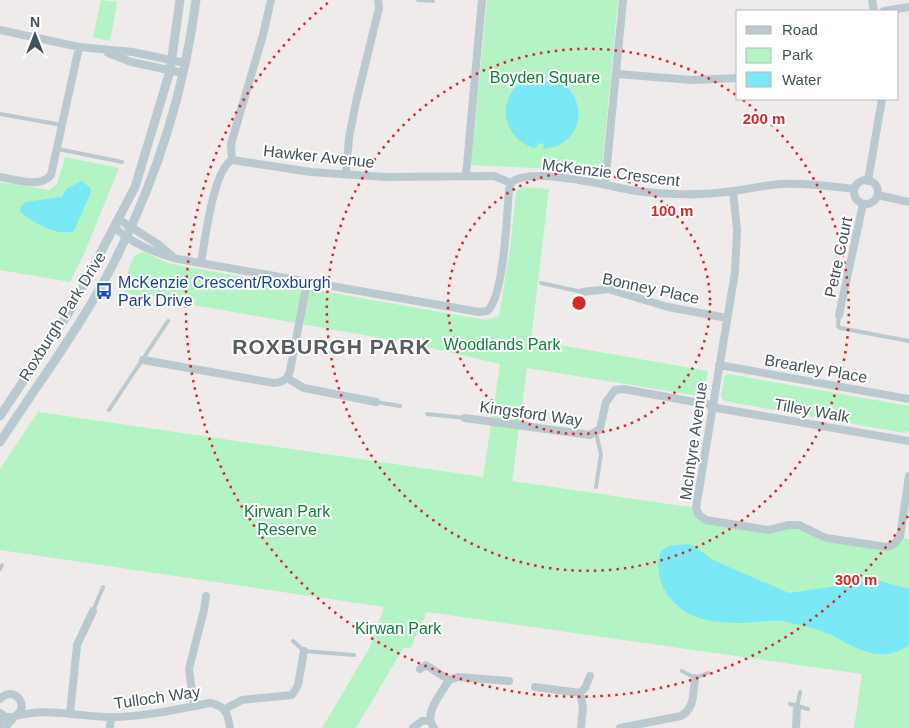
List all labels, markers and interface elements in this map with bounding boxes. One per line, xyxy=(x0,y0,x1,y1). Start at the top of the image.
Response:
north arrow xyxy=(10,10,60,60)
legend xyxy=(736,10,899,100)
text: N xyxy=(30,14,40,30)
text: Road xyxy=(782,21,818,38)
text: Park xyxy=(782,46,813,63)
park label: Boyden Square xyxy=(490,69,600,86)
text: Water xyxy=(782,71,821,88)
text: 200 m xyxy=(743,110,785,127)
street label: Hawker Avenue xyxy=(262,142,376,171)
street label: McKenzie Crescent xyxy=(541,156,681,189)
text: 100 m xyxy=(651,202,693,219)
street label: Petre Court xyxy=(822,215,855,299)
street label: Roxburgh Park Drive xyxy=(16,249,109,384)
street label: Bonney Place xyxy=(601,270,701,307)
place label: McKenzie Crescent/Roxburgh Park Drive xyxy=(118,274,331,309)
bus stop icon: McKenzie Crescent/Roxburgh Park Drive xyxy=(94,281,114,301)
centre of rings xyxy=(570,294,588,312)
district label: ROXBURGH PARK xyxy=(232,335,432,358)
park label: Woodlands Park xyxy=(443,336,562,353)
street label: Brearley Place xyxy=(763,351,869,386)
street label: McIntyre Avenue xyxy=(677,381,710,501)
street label: Tilley Walk xyxy=(773,396,852,426)
street label: Kingsford Way xyxy=(479,398,583,429)
park label: Kirwan Park Reserve xyxy=(244,503,331,538)
text: 300 m xyxy=(835,571,877,588)
park label: Kirwan Park xyxy=(355,620,442,637)
street label: Tulloch Way xyxy=(113,683,201,712)

